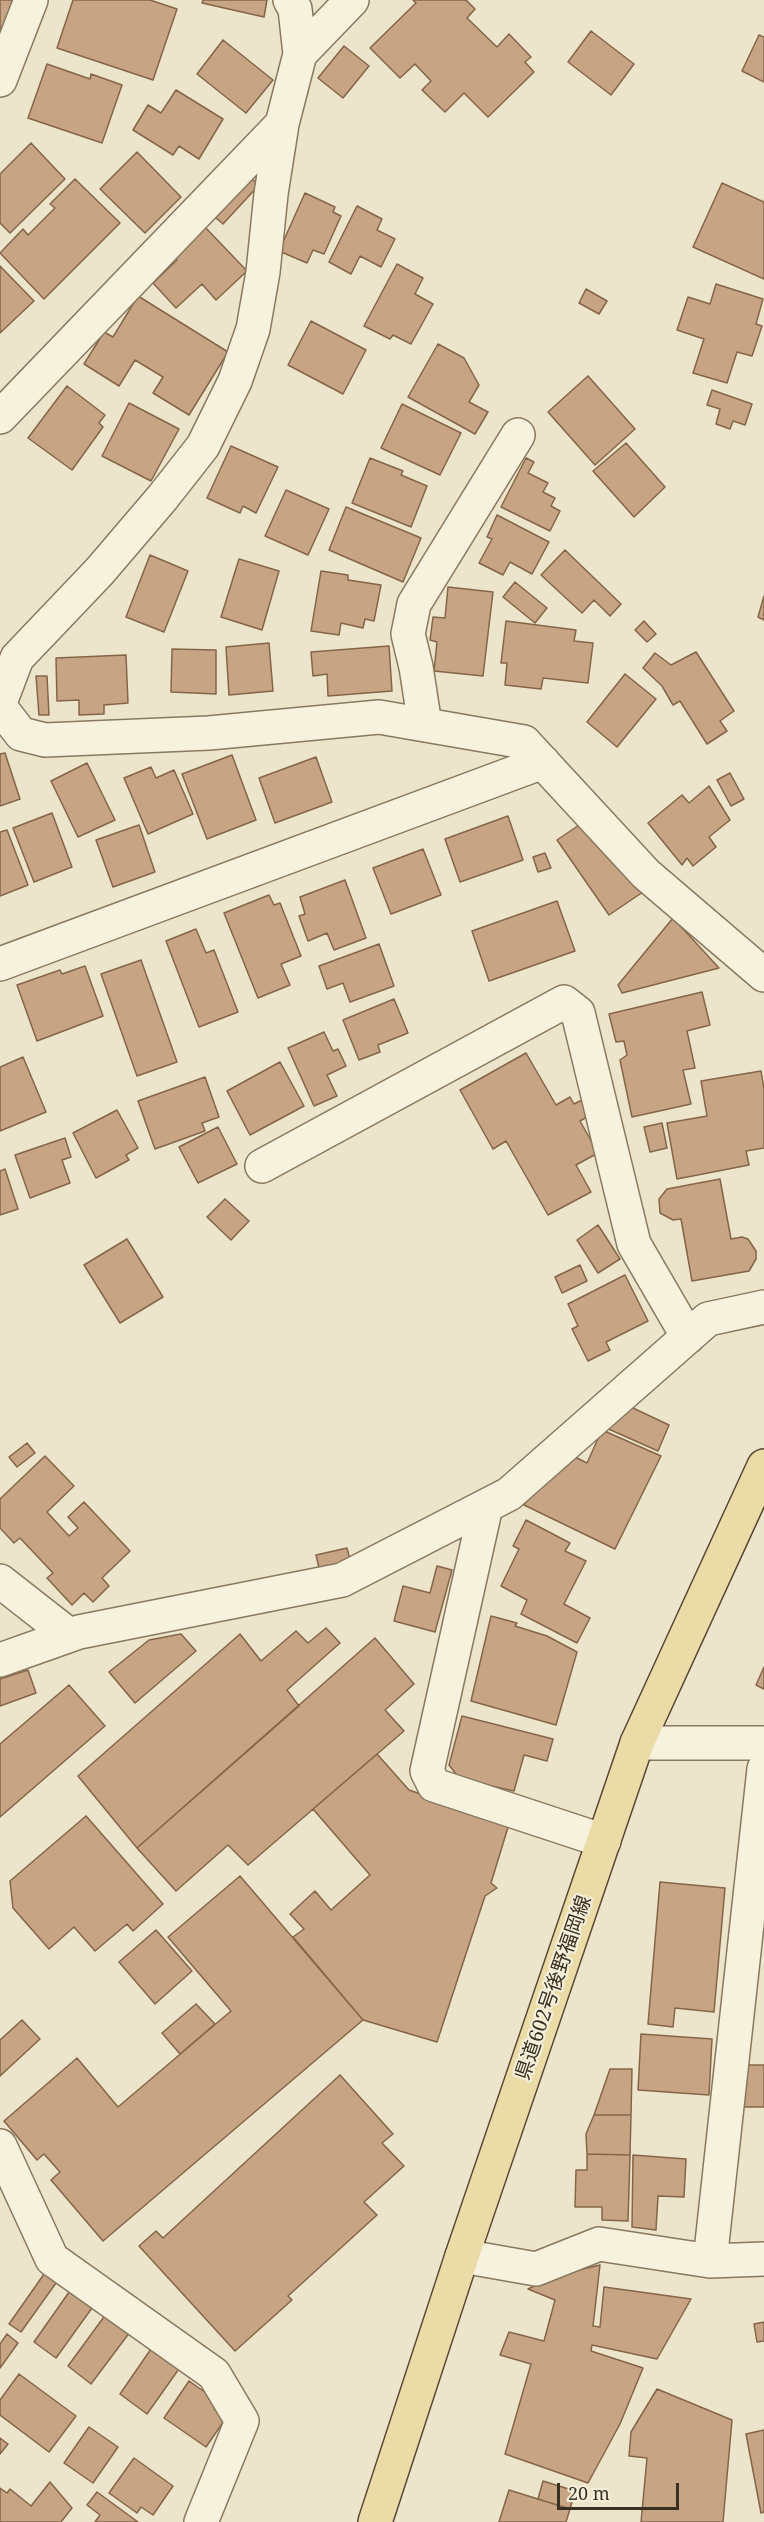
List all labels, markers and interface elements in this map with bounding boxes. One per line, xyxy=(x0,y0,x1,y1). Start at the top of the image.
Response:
street label: 県道602号後野福岡線 xyxy=(511,1893,597,2083)
scale bar xyxy=(560,2471,682,2509)
text: 20 m xyxy=(568,2481,610,2505)

